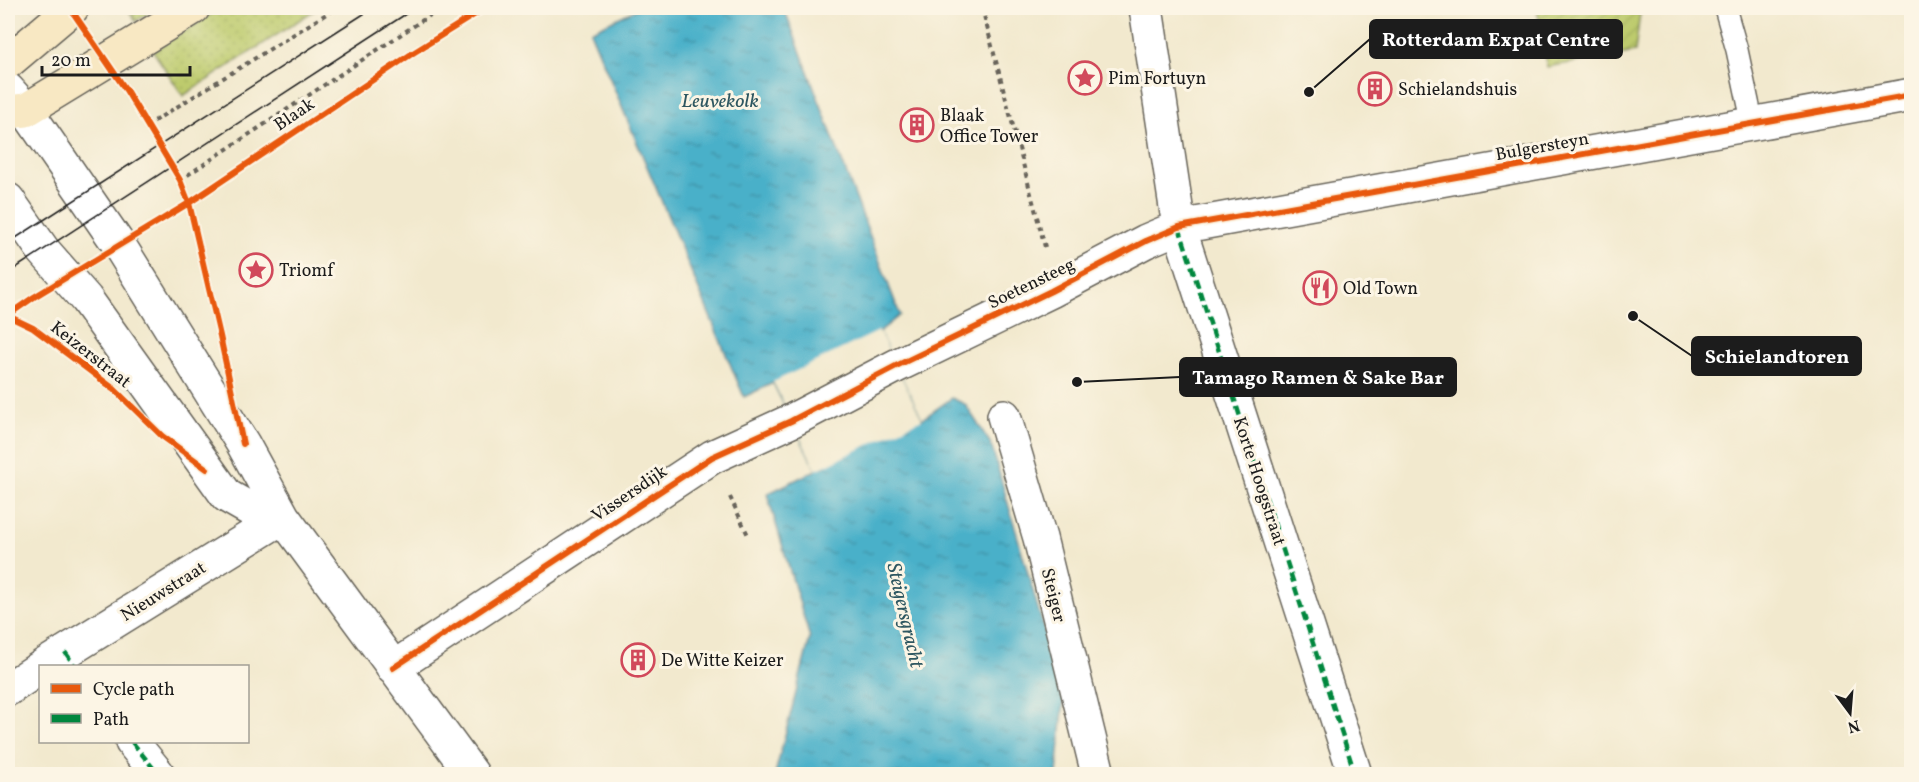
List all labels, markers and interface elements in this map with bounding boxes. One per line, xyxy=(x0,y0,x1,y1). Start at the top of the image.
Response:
callout: Rotterdam Expat Centre xyxy=(1370,20,1622,58)
text: Rotterdam Expat Centre xyxy=(1382,27,1610,55)
scale bar xyxy=(42,39,190,77)
text: 20 m xyxy=(51,49,91,74)
place icon: Pim Fortuyn xyxy=(1067,60,1103,96)
place label: Pim Fortuyn xyxy=(1108,67,1206,92)
building icon: Schielandshuis xyxy=(1357,71,1393,107)
place label: Schielandshuis xyxy=(1398,78,1517,103)
water label: Leuvekolk xyxy=(681,88,759,116)
street label: Blaak xyxy=(269,92,320,138)
place label: Blaak Office Tower xyxy=(940,104,1039,150)
building icon: Blaak Office Tower xyxy=(899,107,935,143)
street label: Bulgersteyn xyxy=(1493,127,1591,168)
place icon: Triomf xyxy=(238,252,274,288)
street label: Soetensteeg xyxy=(984,253,1079,316)
place label: Triomf xyxy=(279,259,335,284)
restaurant icon: Old Town xyxy=(1302,270,1338,306)
place label: Old Town xyxy=(1343,277,1418,302)
street label: Keizerstraat xyxy=(45,316,136,395)
callout: Schielandtoren xyxy=(1692,337,1861,375)
text: Schielandtoren xyxy=(1705,344,1849,372)
callout: Tamago Ramen & Sake Bar xyxy=(1180,358,1456,396)
text: Tamago Ramen & Sake Bar xyxy=(1192,365,1445,393)
street label: Korte Hoogstraat xyxy=(1226,414,1291,549)
street label: Vissersdijk xyxy=(587,460,673,529)
street label: Nieuwstraat xyxy=(116,556,211,628)
water label: Steigersgracht xyxy=(878,560,930,671)
street label: Steiger xyxy=(1034,566,1071,626)
building icon: De Witte Keizer xyxy=(620,642,656,678)
place label: De Witte Keizer xyxy=(661,649,784,674)
legend xyxy=(39,665,249,743)
text: Cycle path xyxy=(93,678,175,703)
north arrow xyxy=(1820,683,1880,743)
text: Path xyxy=(93,708,129,733)
text: N xyxy=(1845,713,1862,738)

